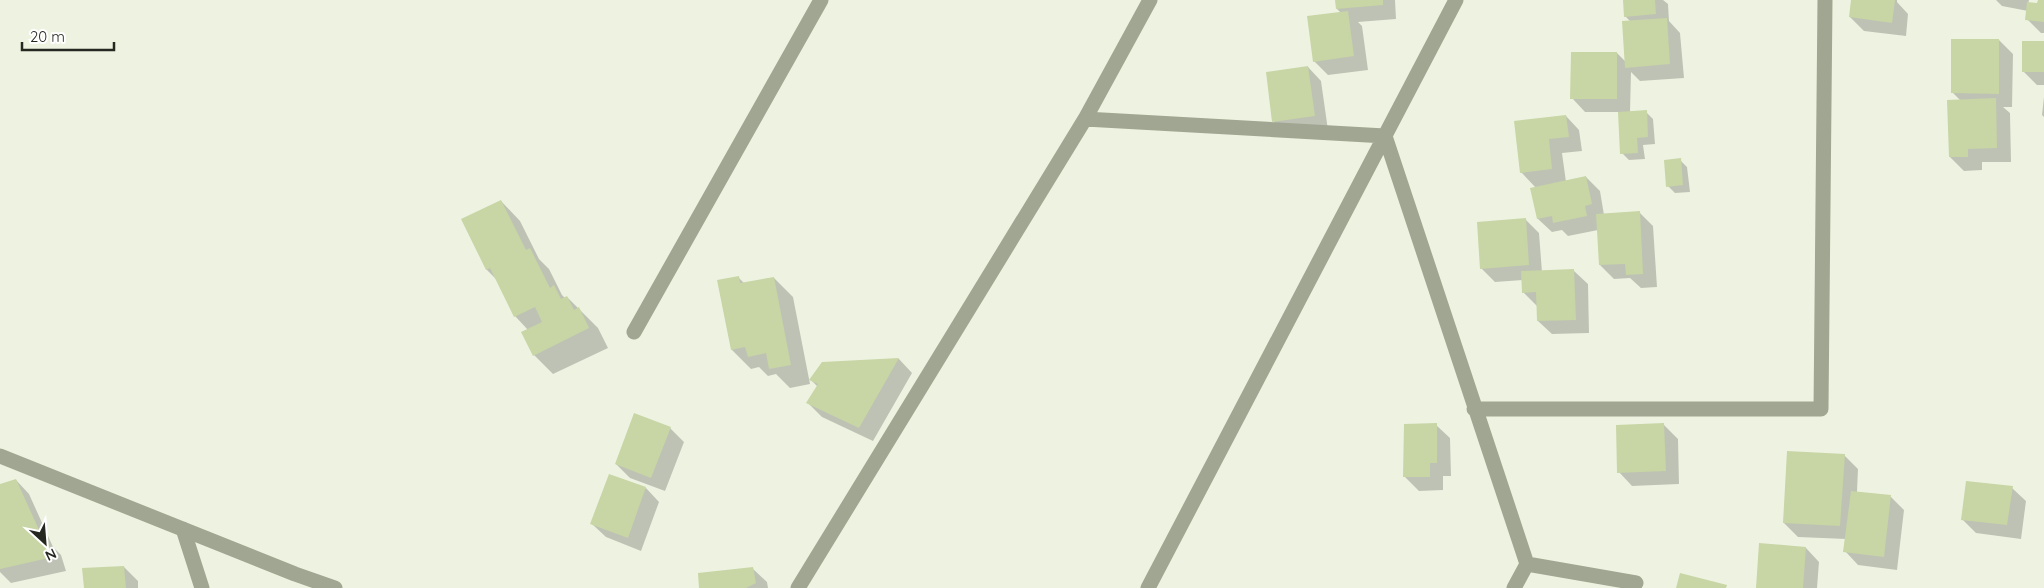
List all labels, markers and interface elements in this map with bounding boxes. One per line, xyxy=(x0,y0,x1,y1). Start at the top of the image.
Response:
scale bar xyxy=(22,20,115,52)
text: 20 m xyxy=(30,27,65,46)
north arrow xyxy=(20,518,70,568)
text: N xyxy=(42,544,59,565)

